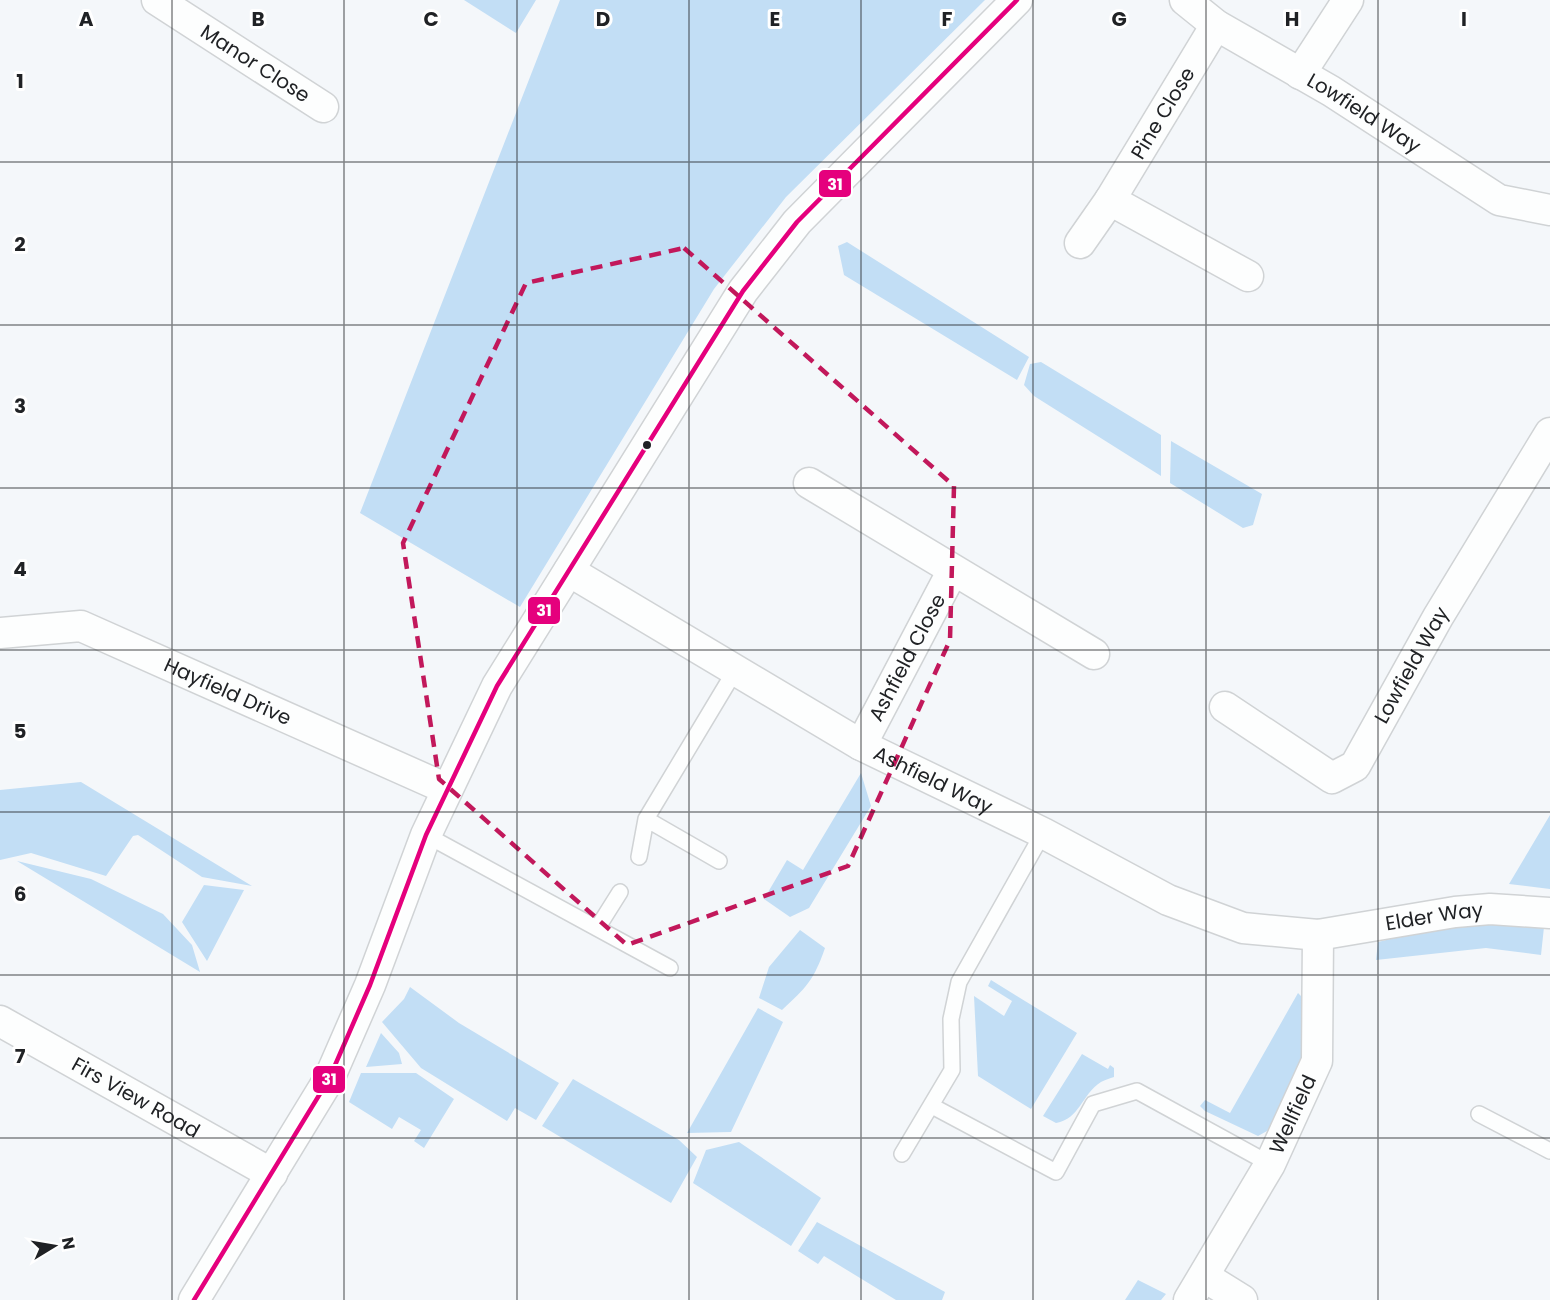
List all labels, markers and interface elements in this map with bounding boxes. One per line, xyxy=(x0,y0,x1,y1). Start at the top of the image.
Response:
text: A xyxy=(79,5,94,33)
text: B xyxy=(251,5,265,33)
text: C xyxy=(423,5,439,33)
text: D xyxy=(596,5,610,33)
text: E xyxy=(770,5,780,33)
text: F xyxy=(942,5,953,33)
text: G xyxy=(1111,5,1127,33)
text: H xyxy=(1285,5,1299,33)
text: I xyxy=(1461,5,1467,33)
street label: Manor Close xyxy=(195,18,316,109)
street label: Pine Close xyxy=(1124,62,1201,164)
street label: Lowfield Way xyxy=(1302,66,1426,160)
text: 1 xyxy=(16,67,24,95)
line badge: 31 xyxy=(818,169,852,198)
text: 31 xyxy=(827,173,843,196)
text: 2 xyxy=(14,230,26,258)
text: 3 xyxy=(14,392,26,420)
unlabelled marker xyxy=(641,439,653,451)
text: 4 xyxy=(13,555,27,583)
street label: Ashfield Close xyxy=(862,589,952,726)
line badge: 31 xyxy=(527,596,561,625)
text: 31 xyxy=(536,599,552,622)
street label: Lowfield Way xyxy=(1367,601,1455,729)
street label: Hayfield Drive xyxy=(160,651,296,732)
text: 5 xyxy=(14,717,27,745)
street label: Ashfield Way xyxy=(869,739,997,820)
text: 6 xyxy=(14,880,26,908)
street label: Elder Way xyxy=(1383,896,1484,937)
text: 7 xyxy=(15,1042,26,1070)
street label: Firs View Road xyxy=(67,1050,205,1145)
line badge: 31 xyxy=(312,1065,346,1094)
text: 31 xyxy=(321,1068,337,1091)
street label: Wellfield xyxy=(1263,1070,1323,1158)
north arrow xyxy=(24,1216,84,1276)
text: N xyxy=(56,1235,81,1251)

